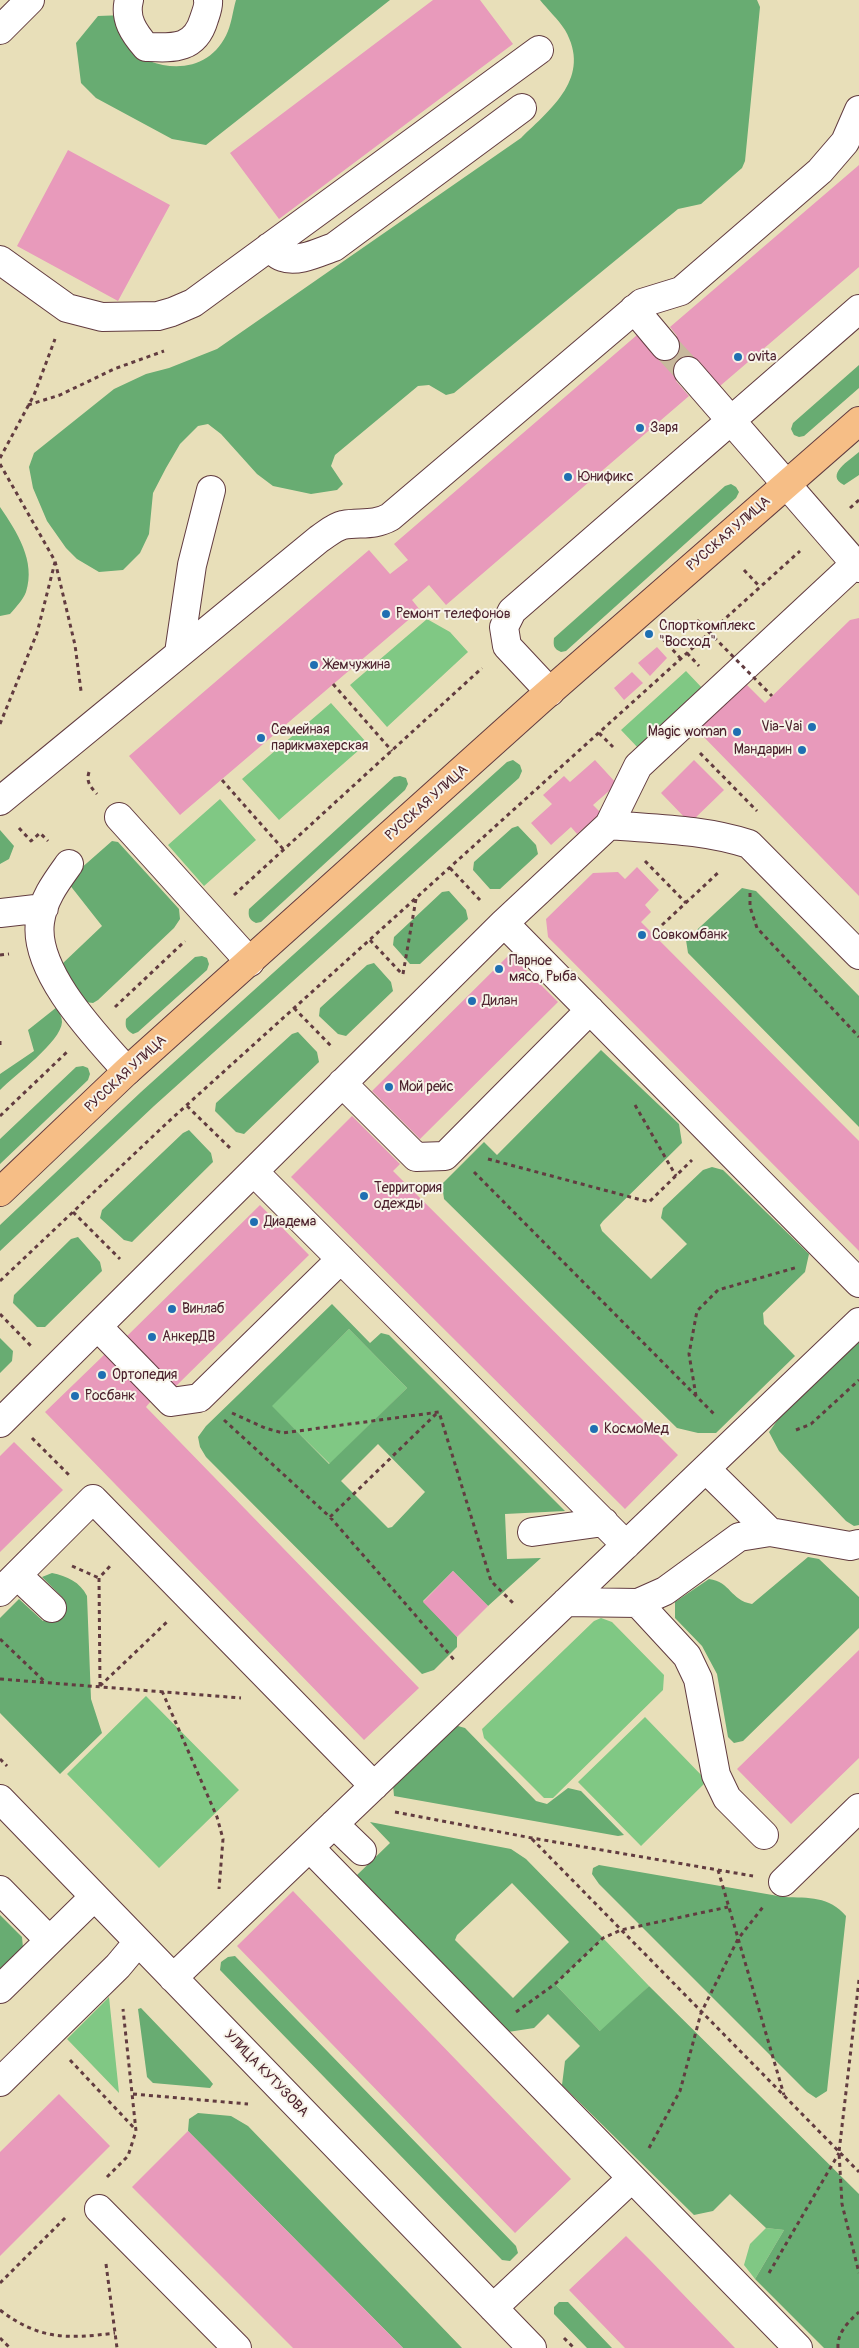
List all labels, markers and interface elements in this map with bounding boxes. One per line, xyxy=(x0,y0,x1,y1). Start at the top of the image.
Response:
place label: ovita xyxy=(748,349,776,365)
marker: ovita xyxy=(732,351,744,363)
place label: Заря xyxy=(650,420,678,436)
marker: Заря xyxy=(634,422,646,434)
place label: Юнификс xyxy=(578,469,634,485)
marker: Юнификс xyxy=(562,471,574,483)
street label: РУССКАЯ УЛИЦА xyxy=(684,493,774,575)
place label: Ремонт телефонов xyxy=(396,606,511,622)
marker: Ремонт телефонов xyxy=(380,608,392,620)
place label: Спорткомплекс "Восход" xyxy=(659,618,756,650)
marker: Спорткомплекс "Восход" xyxy=(643,628,655,640)
place label: Жемчужина xyxy=(324,657,390,673)
marker: Жемчужина xyxy=(308,659,320,671)
place label: Via-Vai xyxy=(761,719,802,735)
marker: Via-Vai xyxy=(806,721,818,733)
place label: Семейная парикмахерская xyxy=(271,722,368,754)
place label: Magic woman xyxy=(648,724,727,740)
marker: Magic woman xyxy=(731,726,743,738)
marker: Семейная парикмахерская xyxy=(255,732,267,744)
place label: Мандарин xyxy=(734,742,792,758)
marker: Мандарин xyxy=(796,744,808,756)
street label: РУССКАЯ УЛИЦА xyxy=(382,762,472,844)
place label: Совкомбанк xyxy=(652,927,728,943)
marker: Совкомбанк xyxy=(636,929,648,941)
place label: Парное мясо, Рыба xyxy=(509,953,577,986)
marker: Парное мясо, Рыба xyxy=(493,963,505,975)
place label: Дилан xyxy=(482,993,517,1009)
marker: Дилан xyxy=(466,995,478,1007)
street label: РУССКАЯ УЛИЦА xyxy=(82,1032,170,1116)
place label: Мой рейс xyxy=(399,1079,454,1095)
marker: Мой рейс xyxy=(383,1081,395,1093)
place label: Территория одежды xyxy=(374,1180,442,1212)
marker: Территория одежды xyxy=(358,1190,370,1202)
place label: Диадема xyxy=(264,1214,316,1230)
marker: Диадема xyxy=(248,1216,260,1228)
place label: Винлаб xyxy=(182,1301,225,1317)
marker: Винлаб xyxy=(166,1303,178,1315)
place label: АнкерДВ xyxy=(162,1329,215,1345)
marker: АнкерДВ xyxy=(146,1331,158,1343)
place label: Ортопедия xyxy=(112,1367,177,1383)
marker: Ортопедия xyxy=(96,1369,108,1381)
place label: Росбанк xyxy=(85,1388,135,1404)
marker: Росбанк xyxy=(69,1390,81,1402)
place label: КосмоМед xyxy=(604,1421,669,1437)
marker: КосмоМед xyxy=(588,1423,600,1435)
street label: УЛИЦА КУТУЗОВА xyxy=(220,2027,312,2121)

